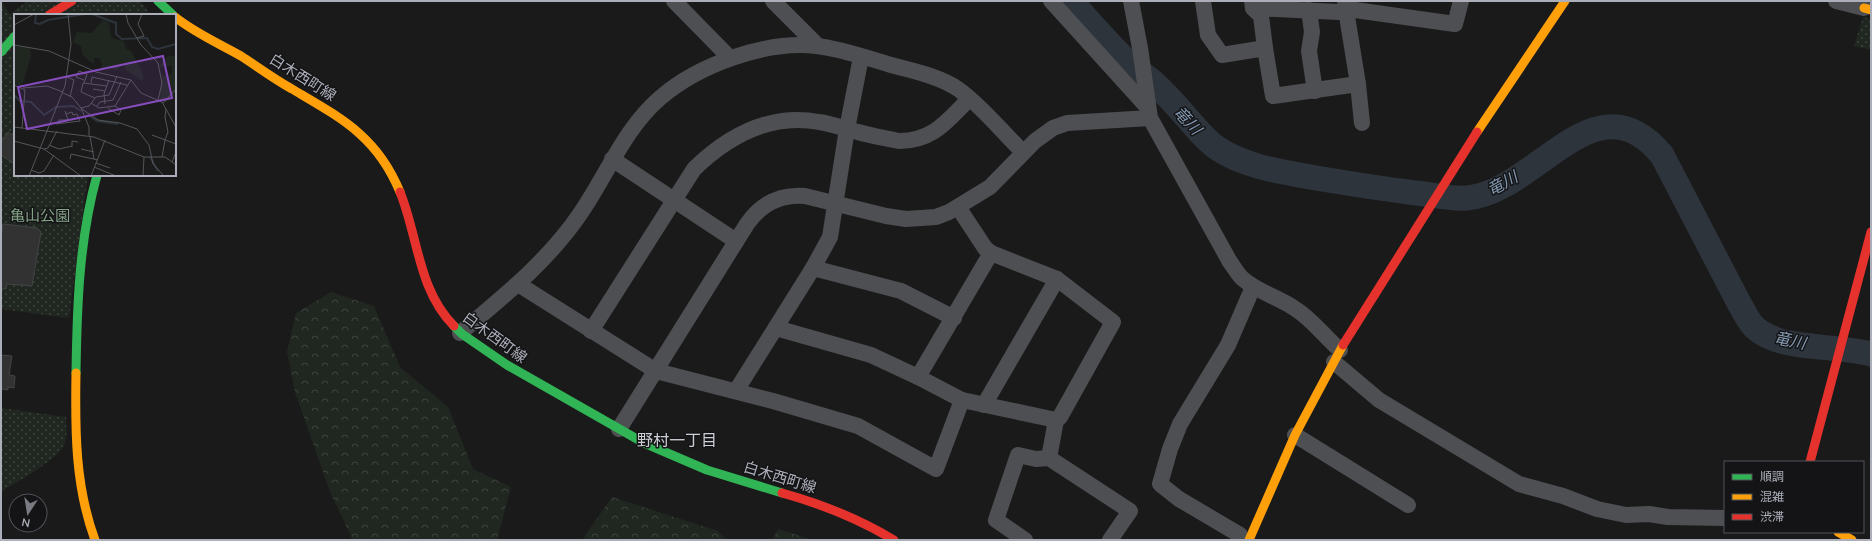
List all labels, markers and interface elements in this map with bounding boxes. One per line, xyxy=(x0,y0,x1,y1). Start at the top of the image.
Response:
inset map xyxy=(14,14,176,176)
street label: 白木西町線 xyxy=(266,49,340,105)
water label: 竜川 xyxy=(1170,101,1208,140)
water label: 竜川 xyxy=(1483,166,1523,200)
park label: 亀山公園 xyxy=(10,206,70,225)
street label: 白木西町線 xyxy=(459,307,531,367)
water label: 竜川 xyxy=(1772,327,1810,353)
district label: 野村一丁目 xyxy=(637,430,717,450)
street label: 白木西町線 xyxy=(741,457,819,497)
legend xyxy=(1724,461,1864,533)
text: 順調 xyxy=(1760,469,1784,484)
text: 混雑 xyxy=(1760,489,1784,504)
north arrow xyxy=(8,493,48,533)
text: 渋滞 xyxy=(1760,509,1784,524)
text: N xyxy=(20,515,31,530)

